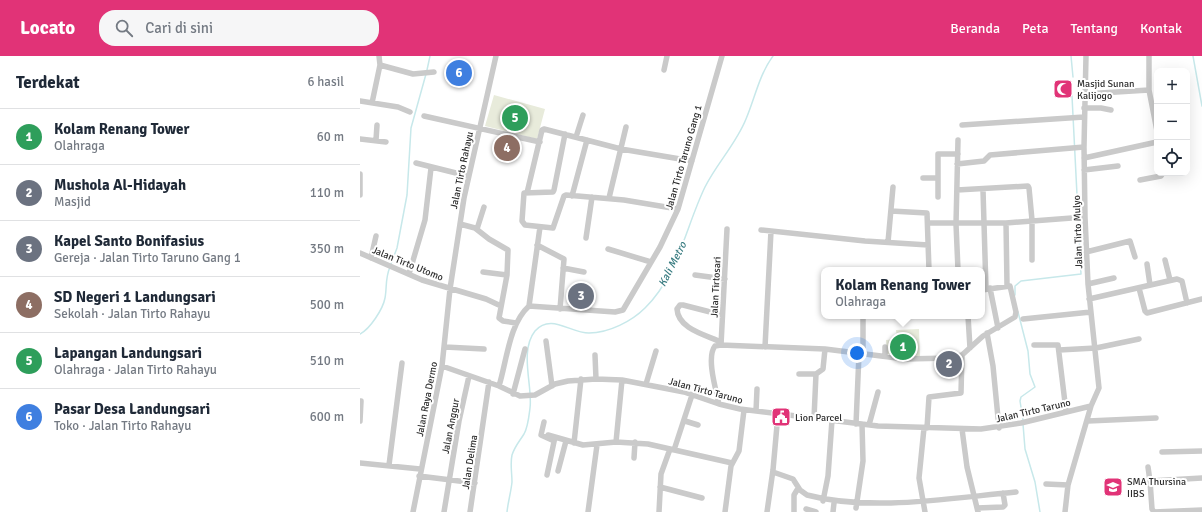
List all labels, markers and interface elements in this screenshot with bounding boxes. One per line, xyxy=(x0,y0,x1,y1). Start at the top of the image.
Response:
search box xyxy=(99,10,379,46)
text: Locato xyxy=(20,16,75,40)
icon: search xyxy=(113,17,135,39)
text: Cari di sini xyxy=(145,19,213,37)
text: Beranda xyxy=(950,20,1000,37)
text: Peta xyxy=(1022,20,1049,37)
text: Tentang xyxy=(1071,20,1118,37)
text: Kontak xyxy=(1140,20,1182,37)
pin: 6 xyxy=(446,58,472,88)
map controls xyxy=(1154,68,1190,176)
button: + xyxy=(1154,68,1190,104)
text: Terdekat xyxy=(16,72,80,93)
text: 6 hasil xyxy=(307,74,344,90)
mosque icon: Masjid Sunan Kalijogo xyxy=(1052,78,1074,100)
place label: Masjid Sunan Kalijogo xyxy=(1077,78,1135,102)
pin: 5 xyxy=(502,103,528,133)
street label: Jalan Tirto Taruno Gang 1 xyxy=(663,104,705,211)
button: − xyxy=(1154,104,1190,140)
text: Kolam Renang Tower xyxy=(54,120,190,138)
text: 1 xyxy=(25,129,33,145)
text: 60 m xyxy=(317,129,344,145)
street label: Jalan Tirto Rahayu xyxy=(448,130,476,210)
pin: 4 xyxy=(494,133,520,163)
text: Olahraga xyxy=(54,138,105,154)
button: locate xyxy=(1154,140,1190,176)
text: Mushola Al-Hidayah xyxy=(54,176,186,194)
text: 2 xyxy=(25,185,33,201)
text: 110 m xyxy=(310,185,344,201)
text: Masjid xyxy=(54,194,91,210)
street label: Jalan Tirto Mulyo xyxy=(1071,195,1085,269)
text: Kapel Santo Bonifasius xyxy=(54,232,204,250)
water label: Kali Metro xyxy=(656,239,690,289)
text: 3 xyxy=(25,241,33,257)
text: 350 m xyxy=(310,241,344,257)
street label: Jalan Tirto Utomo xyxy=(370,244,445,284)
text: Gereja · Jalan Tirto Taruno Gang 1 xyxy=(54,250,241,266)
street label: Jalan Tirtosari xyxy=(708,256,724,318)
popup xyxy=(821,267,985,319)
text: Kolam Renang Tower xyxy=(835,276,971,294)
pin: 3 xyxy=(568,281,594,311)
text: SD Negeri 1 Landungsari xyxy=(54,288,216,306)
text: Olahraga xyxy=(835,294,886,310)
text: 4 xyxy=(25,297,33,313)
text: 500 m xyxy=(310,297,344,313)
text: Sekolah · Jalan Tirto Rahayu xyxy=(54,306,210,322)
pin: 1 xyxy=(890,332,916,362)
your location xyxy=(847,343,867,363)
text: Lapangan Landungsari xyxy=(54,344,202,362)
pin: 2 xyxy=(936,349,962,379)
text: 5 xyxy=(25,353,33,369)
text: 510 m xyxy=(310,353,344,369)
street label: Jalan Raya Dermo xyxy=(414,361,440,438)
text: Olahraga · Jalan Tirto Rahayu xyxy=(54,362,217,378)
street label: Jalan Tirto Taruno xyxy=(667,375,744,407)
street label: Jalan Anggur xyxy=(440,397,462,455)
street label: Jalan Tirto Taruno xyxy=(995,397,1072,425)
text: Pasar Desa Landungsari xyxy=(54,400,210,418)
public building icon: Lion Parcel xyxy=(770,406,792,428)
text: 6 xyxy=(25,409,33,425)
text: 600 m xyxy=(310,409,344,425)
place label: Lion Parcel xyxy=(795,412,842,424)
text: Toko · Jalan Tirto Rahayu xyxy=(54,418,191,434)
street label: Jalan Delima xyxy=(460,434,480,490)
school or university icon: SMA Thursina IIBS xyxy=(1102,476,1124,498)
place label: SMA Thursina IIBS xyxy=(1127,476,1186,500)

